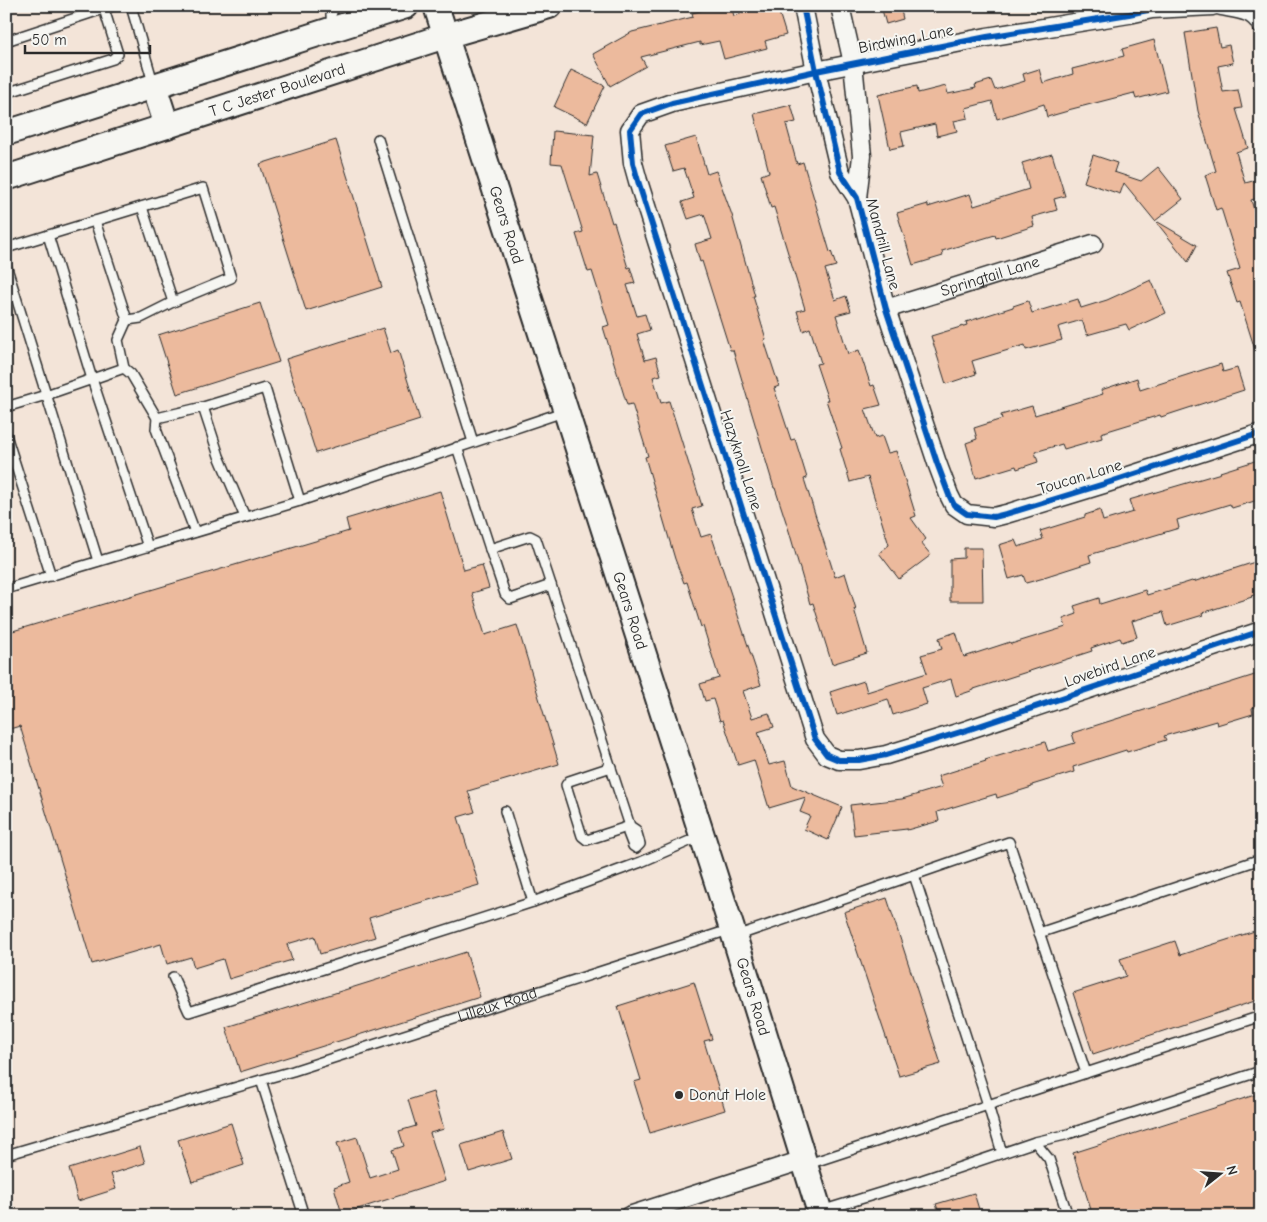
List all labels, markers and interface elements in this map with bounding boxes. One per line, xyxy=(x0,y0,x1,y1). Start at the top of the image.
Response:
street label: Birdwing Lane xyxy=(857,21,955,57)
scale bar xyxy=(25,22,150,54)
text: 50 m xyxy=(32,31,67,49)
street label: T C Jester Boulevard xyxy=(207,60,347,121)
street label: Gears Road xyxy=(485,184,527,266)
street label: Mandrill Lane xyxy=(862,196,904,292)
street label: Springtail Lane xyxy=(938,252,1042,300)
street label: Hazyknoll Lane xyxy=(716,408,766,512)
street label: Toucan Lane xyxy=(1036,456,1124,498)
street label: Gears Road xyxy=(609,569,651,652)
street label: Lovebird Lane xyxy=(1062,643,1158,691)
street label: Gears Road xyxy=(732,955,773,1038)
street label: Lilleux Road xyxy=(455,984,539,1026)
place label: Donut Hole xyxy=(689,1086,766,1104)
marker: Donut Hole xyxy=(673,1089,685,1101)
north arrow xyxy=(1194,1150,1244,1200)
text: N xyxy=(1222,1163,1241,1177)

